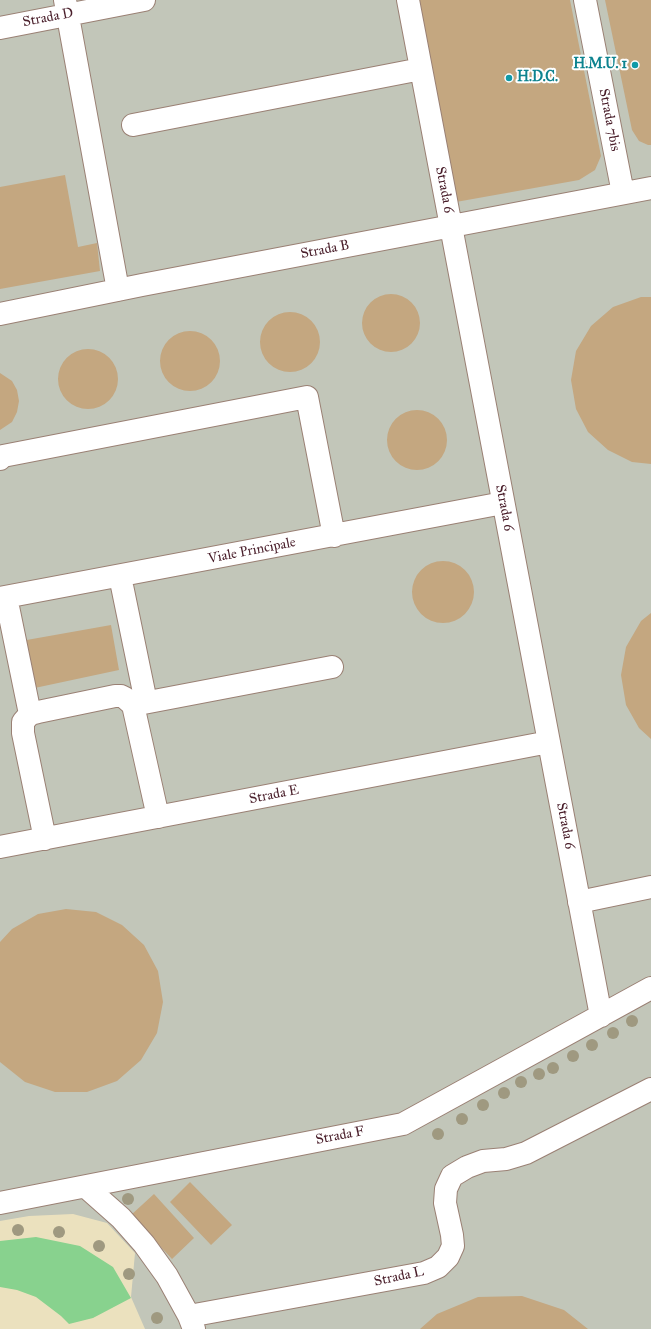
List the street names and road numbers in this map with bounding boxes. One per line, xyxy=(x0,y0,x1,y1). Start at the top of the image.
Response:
street label: Strada D xyxy=(21,5,75,31)
street label: Strada 7bis xyxy=(595,87,623,153)
street label: Strada 6 xyxy=(431,165,457,215)
street label: Strada B xyxy=(299,237,351,263)
street label: Strada 6 xyxy=(491,483,517,533)
street label: Viale Principale xyxy=(207,534,297,568)
street label: Strada E xyxy=(248,782,300,808)
street label: Strada 6 xyxy=(552,801,578,851)
street label: Strada F xyxy=(314,1123,366,1149)
street label: Strada L xyxy=(373,1264,425,1290)

